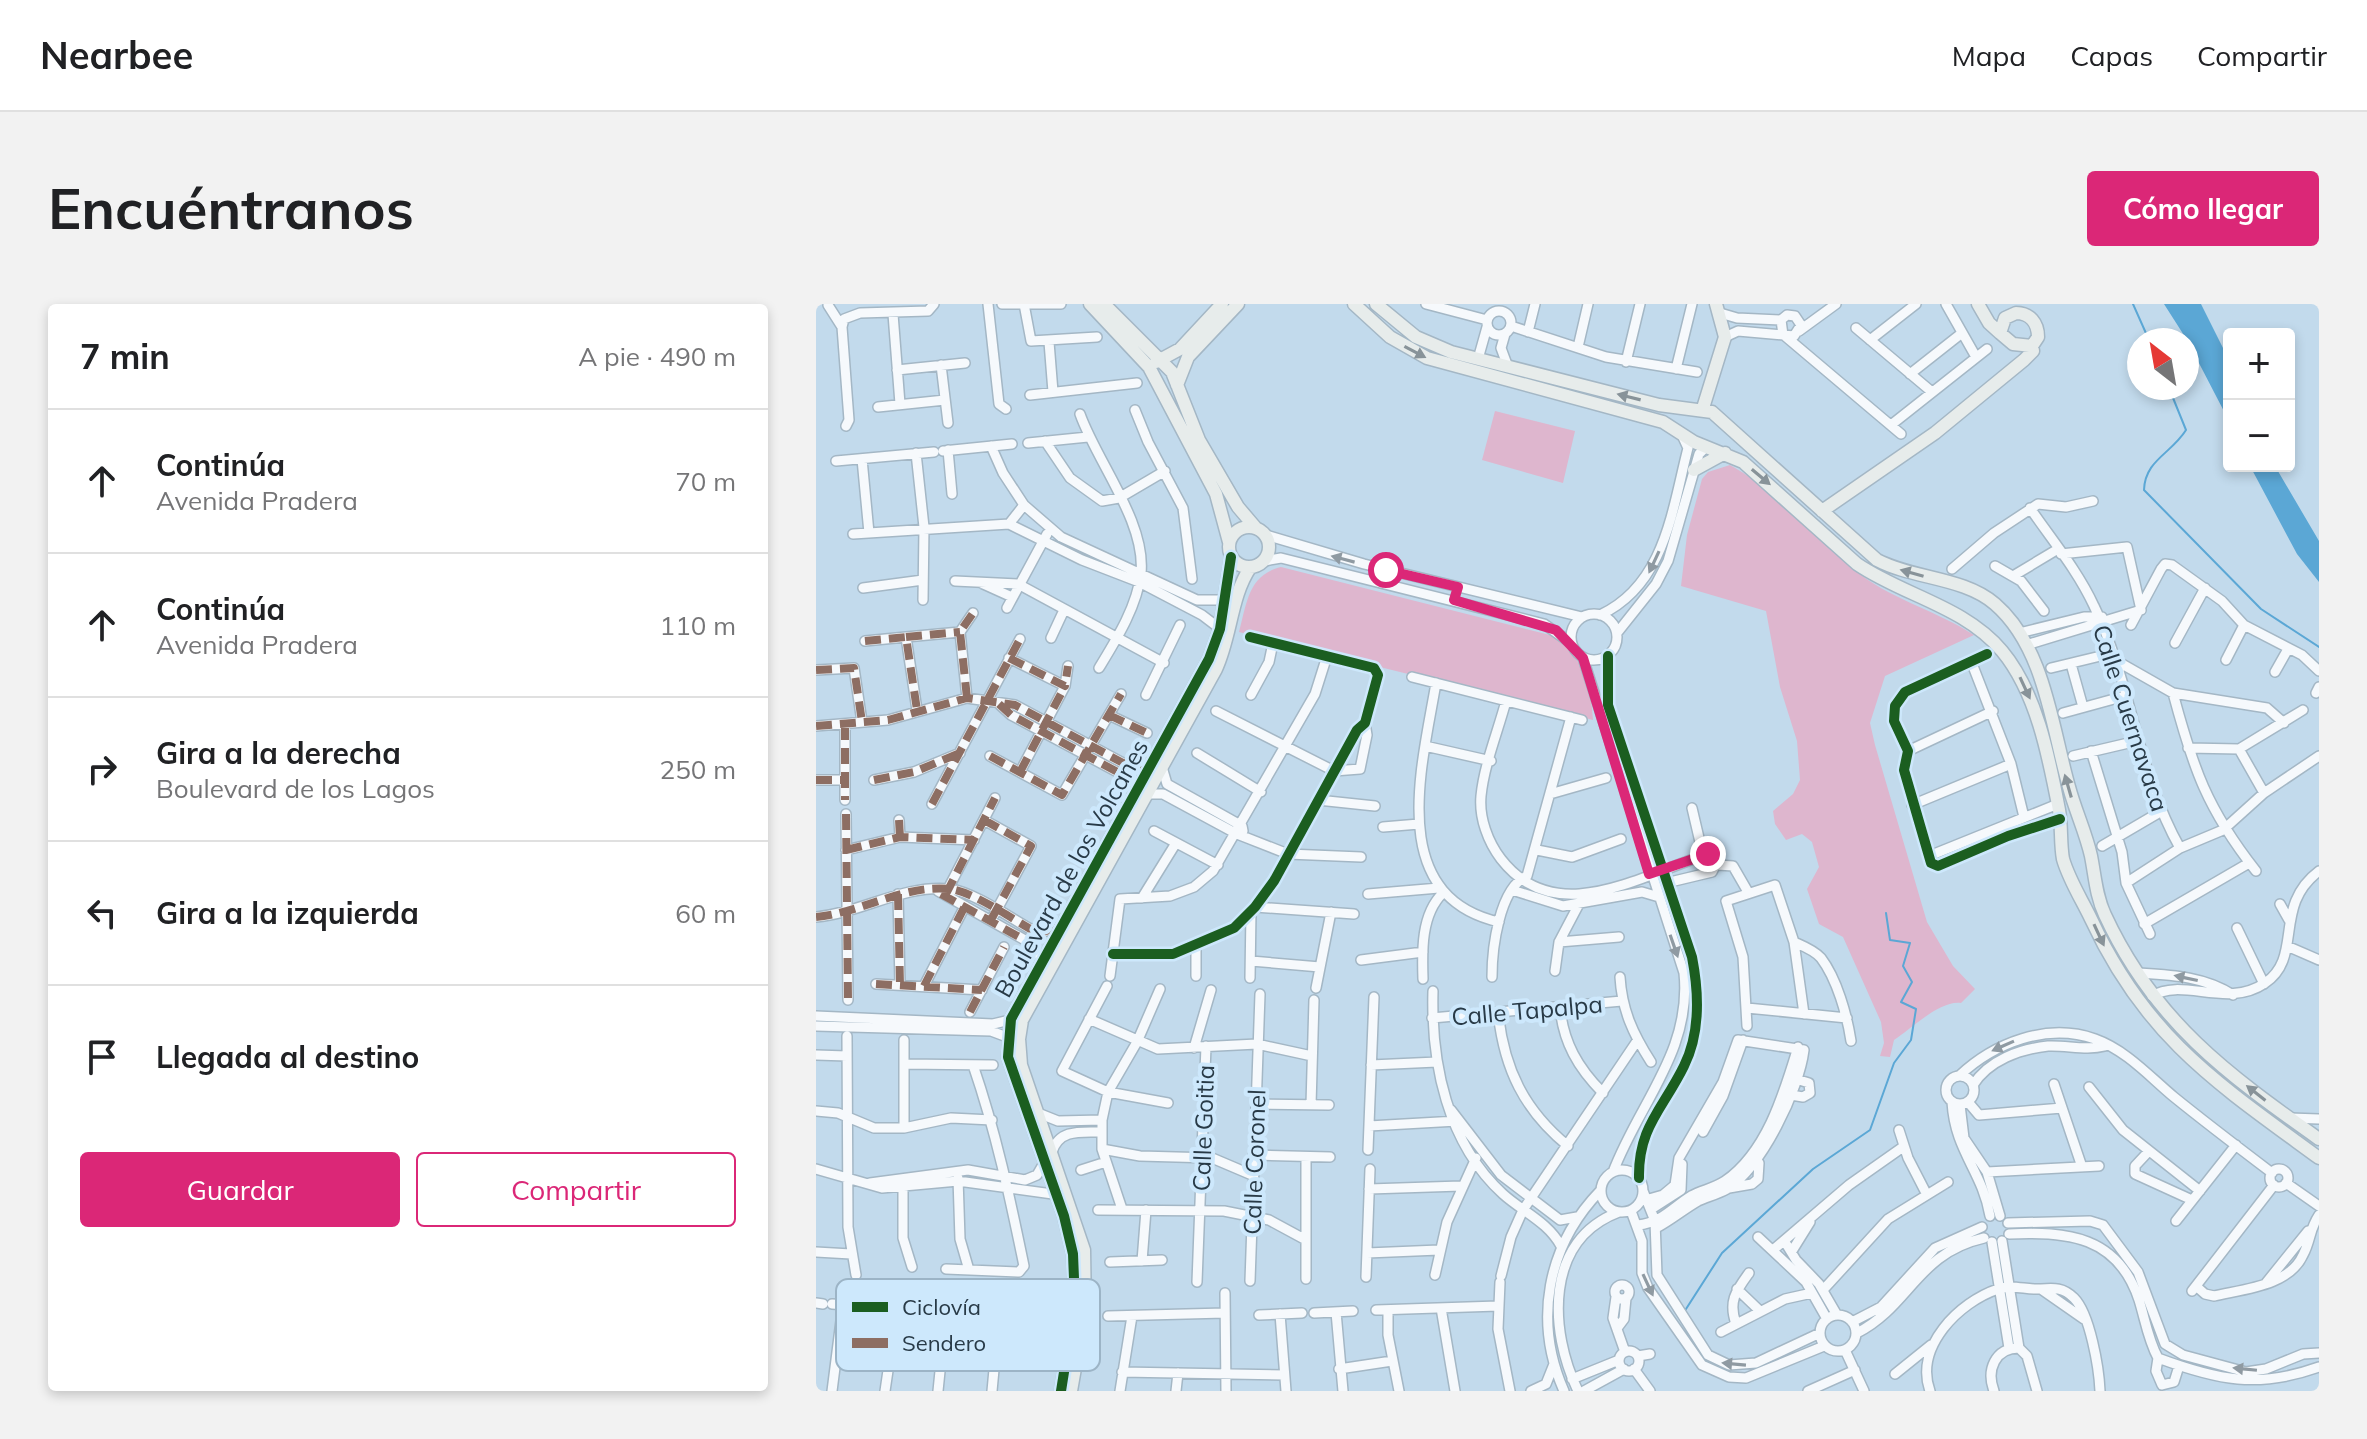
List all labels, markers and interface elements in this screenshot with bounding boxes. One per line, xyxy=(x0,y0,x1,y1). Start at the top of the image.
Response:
text: Nearbee xyxy=(40,31,193,79)
text: Mapa xyxy=(1952,38,2026,73)
text: Capas xyxy=(2070,38,2153,73)
text: Compartir xyxy=(2197,38,2327,73)
button: Cómo llegar xyxy=(2087,171,2319,246)
text: Encuéntranos xyxy=(48,173,414,243)
north arrow xyxy=(2127,328,2199,400)
map controls xyxy=(2223,328,2295,472)
button: + xyxy=(2223,328,2295,400)
text: 7 min xyxy=(80,335,170,378)
text: A pie · 490 m xyxy=(578,340,736,373)
one-way arrow xyxy=(1403,345,1426,358)
one-way arrow xyxy=(1616,390,1641,403)
button: − xyxy=(2223,400,2295,472)
text: Continúa xyxy=(156,446,285,484)
icon: ahead xyxy=(80,459,124,503)
text: 70 m xyxy=(675,465,736,498)
one-way arrow xyxy=(1750,468,1770,485)
text: Avenida Pradera xyxy=(156,484,358,517)
one-way arrow xyxy=(1647,550,1661,574)
one-way arrow xyxy=(1331,552,1356,564)
route start xyxy=(1368,552,1404,588)
one-way arrow xyxy=(1899,567,1924,579)
text: Continúa xyxy=(156,590,285,628)
icon: ahead xyxy=(80,603,124,647)
text: 110 m xyxy=(660,609,736,642)
street label: Calle Cuernavaca xyxy=(2087,621,2175,815)
text: Avenida Pradera xyxy=(156,628,358,661)
one-way arrow xyxy=(2018,677,2032,700)
text: Gira a la derecha xyxy=(156,734,401,772)
street label: Boulevard de los Volcanes xyxy=(988,734,1154,1002)
icon: right xyxy=(80,747,124,791)
text: 250 m xyxy=(660,753,736,786)
text: Boulevard de los Lagos xyxy=(156,772,435,805)
one-way arrow xyxy=(2062,773,2074,798)
route end xyxy=(1690,836,1726,872)
icon: left xyxy=(80,891,124,935)
text: Gira a la izquierda xyxy=(156,894,419,932)
text: 60 m xyxy=(675,897,736,930)
one-way arrow xyxy=(2092,924,2106,947)
one-way arrow xyxy=(1669,934,1681,958)
one-way arrow xyxy=(2174,971,2199,984)
street label: Calle Tapalpa xyxy=(1450,988,1604,1032)
icon: arrive xyxy=(80,1035,124,1079)
text: Llegada al destino xyxy=(156,1038,419,1076)
one-way arrow xyxy=(1992,1039,2015,1053)
street label: Calle Goitia xyxy=(1186,1064,1220,1192)
one-way arrow xyxy=(2246,1086,2266,1102)
street label: Calle Coronel xyxy=(1236,1089,1272,1235)
button: Guardar xyxy=(80,1152,400,1227)
button: Compartir xyxy=(416,1152,736,1227)
one-way arrow xyxy=(1641,1273,1655,1297)
legend xyxy=(836,1279,1100,1371)
text: Ciclovía xyxy=(902,1293,981,1321)
text: Sendero xyxy=(902,1329,986,1357)
one-way arrow xyxy=(1721,1357,1746,1370)
one-way arrow xyxy=(2232,1363,2257,1376)

